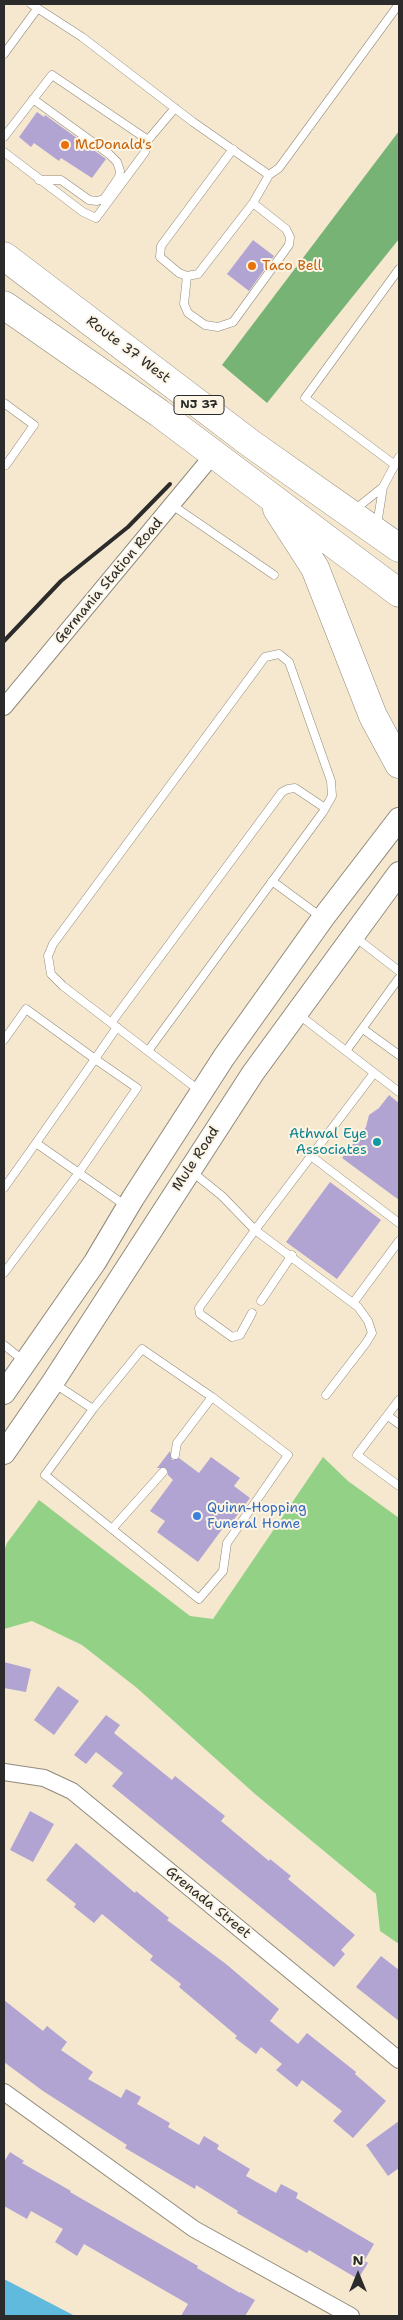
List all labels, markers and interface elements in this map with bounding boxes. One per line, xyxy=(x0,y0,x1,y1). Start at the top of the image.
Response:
place label: McDonald's xyxy=(75,137,152,153)
marker: McDonald's xyxy=(59,139,71,151)
place label: Taco Bell xyxy=(262,258,322,274)
marker: Taco Bell xyxy=(246,260,258,272)
street label: Route 37 West xyxy=(83,313,173,387)
road number: NJ 37 xyxy=(174,396,224,414)
street label: Germania Station Road xyxy=(51,515,167,647)
street label: Mule Road xyxy=(169,1124,223,1194)
place label: Athwal Eye Associates xyxy=(289,1126,367,1158)
marker: Athwal Eye Associates xyxy=(371,1136,383,1148)
place label: Quinn-Hopping Funeral Home xyxy=(207,1500,307,1532)
marker: Quinn-Hopping Funeral Home xyxy=(191,1510,203,1522)
street label: Grenada Street xyxy=(162,1863,254,1943)
north arrow xyxy=(333,2250,383,2300)
text: N xyxy=(352,2251,364,2269)

